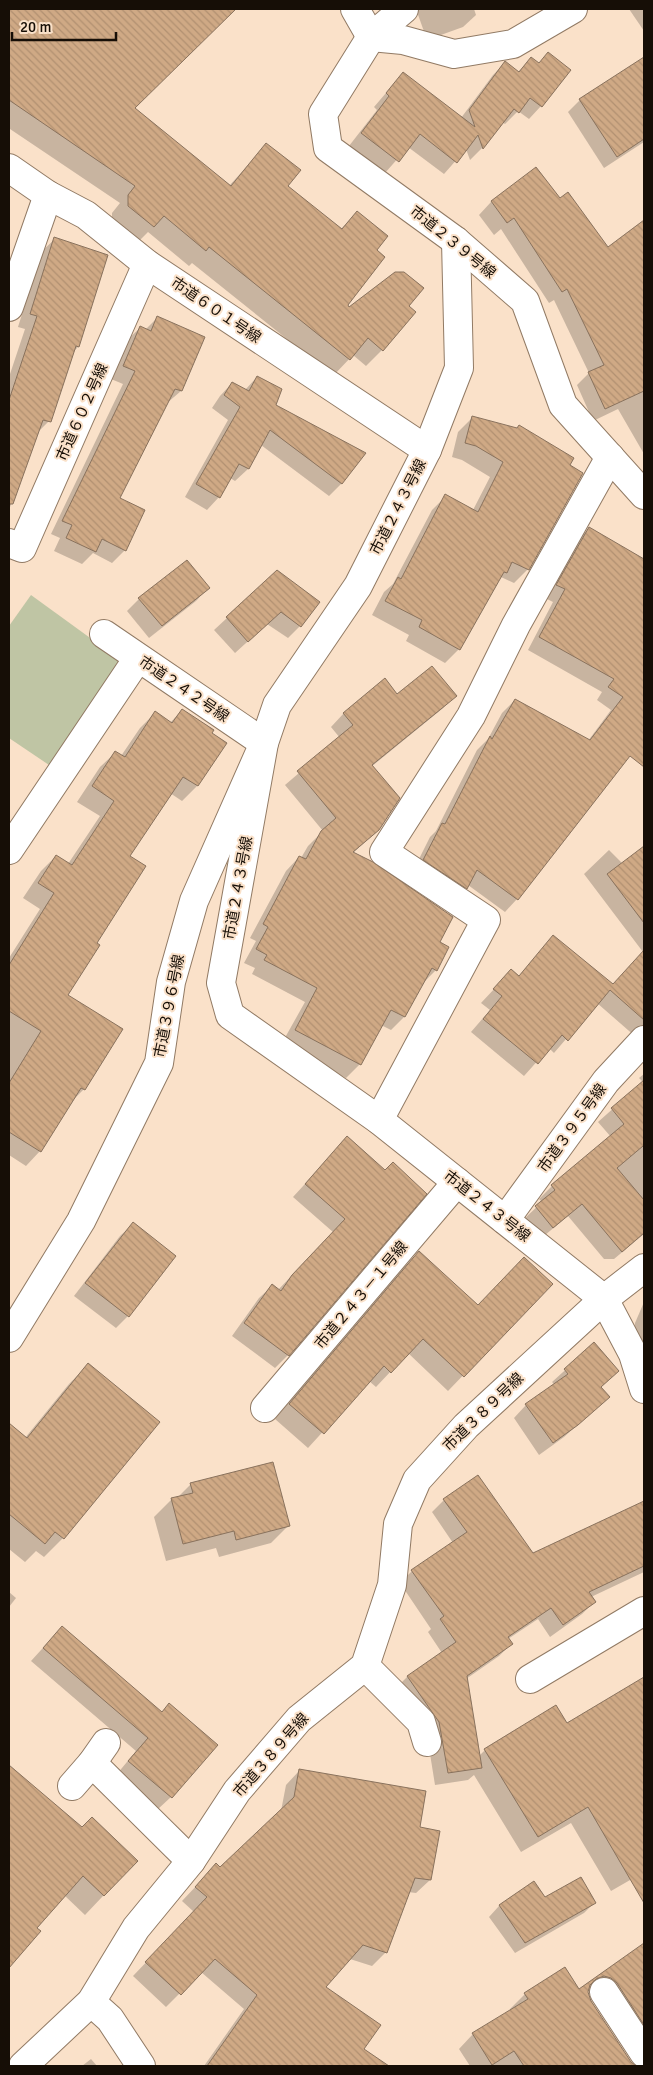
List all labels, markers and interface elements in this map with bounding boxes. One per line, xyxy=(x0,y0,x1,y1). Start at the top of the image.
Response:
scale bar xyxy=(12,10,116,42)
text: 20 m xyxy=(20,18,51,36)
street label: 市道２３９号線 xyxy=(407,202,499,282)
street label: 市道６０１号線 xyxy=(167,273,265,347)
street label: 市道６０２号線 xyxy=(52,360,112,464)
street label: 市道２４３号線 xyxy=(366,456,430,558)
street label: 市道２４２号線 xyxy=(135,652,233,726)
street label: 市道２４３号線 xyxy=(220,835,256,941)
street label: 市道３９６号線 xyxy=(150,953,188,1059)
street label: 市道３９５号線 xyxy=(534,1080,610,1176)
street label: 市道２４３号線 xyxy=(440,1167,534,1245)
street label: 市道２４３－１号線 xyxy=(311,1238,411,1352)
street label: 市道３８９号線 xyxy=(439,1369,527,1455)
street label: 市道３８９号線 xyxy=(230,1709,312,1801)

